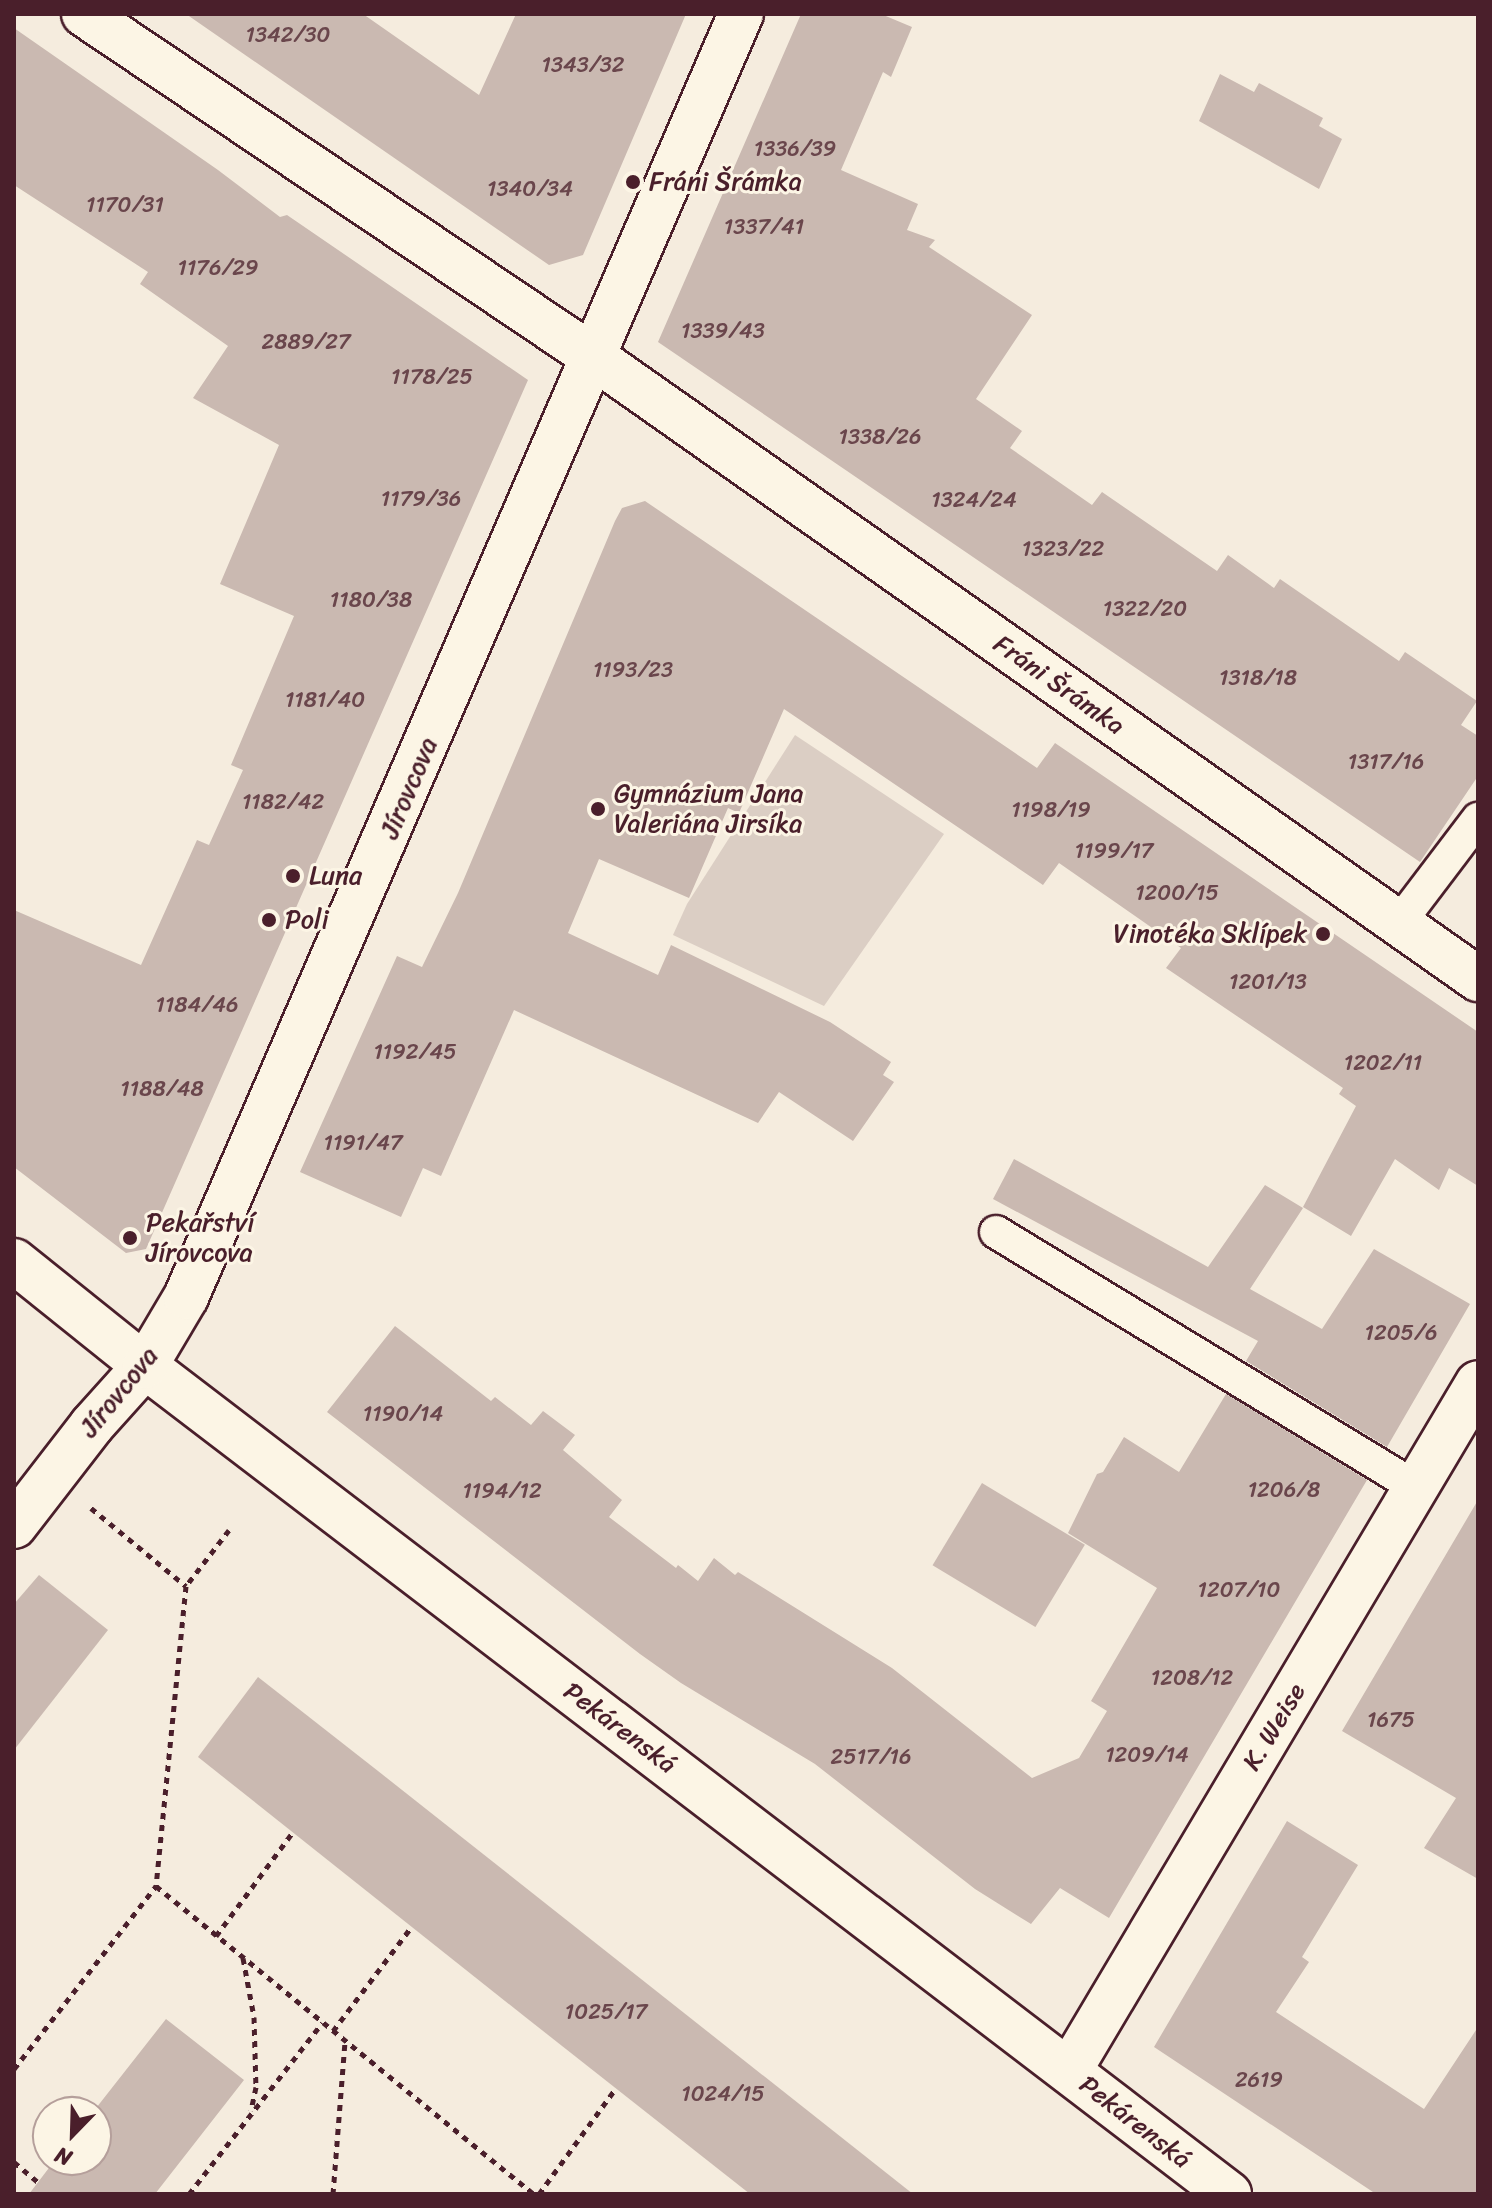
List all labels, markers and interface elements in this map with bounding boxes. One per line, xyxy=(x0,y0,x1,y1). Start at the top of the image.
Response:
house number: 1342/30 xyxy=(246,22,330,48)
house number: 1343/32 xyxy=(541,52,625,78)
house number: 1336/39 xyxy=(754,136,836,162)
place label: Fráni Šrámka xyxy=(649,166,802,198)
marker: Fráni Šrámka xyxy=(624,173,642,191)
house number: 1340/34 xyxy=(487,176,573,202)
house number: 1170/31 xyxy=(86,192,164,218)
house number: 1337/41 xyxy=(724,214,804,240)
house number: 1176/29 xyxy=(177,255,259,281)
house number: 1339/43 xyxy=(681,318,765,344)
house number: 2889/27 xyxy=(262,329,350,355)
house number: 1178/25 xyxy=(391,364,473,390)
house number: 1338/26 xyxy=(839,424,921,450)
house number: 1179/36 xyxy=(381,486,461,512)
house number: 1324/24 xyxy=(931,487,1017,513)
house number: 1323/22 xyxy=(1022,536,1104,562)
house number: 1180/38 xyxy=(330,587,412,613)
house number: 1322/20 xyxy=(1103,596,1187,622)
street label: Fráni Šrámka xyxy=(988,628,1130,742)
house number: 1193/23 xyxy=(593,657,673,683)
house number: 1318/18 xyxy=(1219,665,1297,691)
house number: 1181/40 xyxy=(285,687,365,713)
street label: Jírovcova xyxy=(374,733,444,843)
house number: 1317/16 xyxy=(1348,749,1424,775)
place label: Gymnázium Jana Valeriána Jirsíka xyxy=(614,778,803,840)
house number: 1182/42 xyxy=(242,789,324,815)
house number: 1198/19 xyxy=(1011,797,1091,823)
marker: Gymnázium Jana Valeriána Jirsíka xyxy=(589,800,607,818)
house number: 1199/17 xyxy=(1075,838,1153,864)
place label: Luna xyxy=(309,860,362,892)
marker: Luna xyxy=(284,867,302,885)
house number: 1200/15 xyxy=(1135,880,1219,906)
place label: Poli xyxy=(285,904,329,936)
marker: Poli xyxy=(260,911,278,929)
place label: Vinotéka Sklípek xyxy=(1113,918,1307,950)
marker: Vinotéka Sklípek xyxy=(1314,925,1332,943)
house number: 1201/13 xyxy=(1229,969,1307,995)
house number: 1184/46 xyxy=(155,992,239,1018)
house number: 1192/45 xyxy=(373,1039,457,1065)
house number: 1202/11 xyxy=(1344,1050,1422,1076)
house number: 1188/48 xyxy=(120,1076,204,1102)
house number: 1191/47 xyxy=(323,1130,403,1156)
place label: Pekařství Jírovcova xyxy=(146,1207,254,1268)
marker: Pekařství Jírovcova xyxy=(121,1229,139,1247)
house number: 1205/6 xyxy=(1365,1320,1437,1346)
street label: Jírovcova xyxy=(73,1341,165,1443)
house number: 1190/14 xyxy=(363,1401,443,1427)
house number: 1206/8 xyxy=(1248,1477,1320,1503)
house number: 1194/12 xyxy=(462,1478,542,1504)
house number: 1207/10 xyxy=(1198,1577,1280,1603)
house number: 1208/12 xyxy=(1151,1665,1233,1691)
street label: Pekárenská xyxy=(558,1676,682,1780)
street label: K. Weise xyxy=(1236,1678,1312,1776)
house number: 1675 xyxy=(1367,1707,1415,1733)
house number: 1209/14 xyxy=(1105,1742,1189,1768)
house number: 2517/16 xyxy=(831,1744,911,1770)
house number: 1025/17 xyxy=(565,1999,647,2025)
house number: 2619 xyxy=(1235,2067,1283,2093)
street label: Pekárenská xyxy=(1073,2069,1197,2175)
house number: 1024/15 xyxy=(681,2081,765,2107)
north arrow xyxy=(32,2096,112,2176)
text: N xyxy=(49,2136,78,2178)

